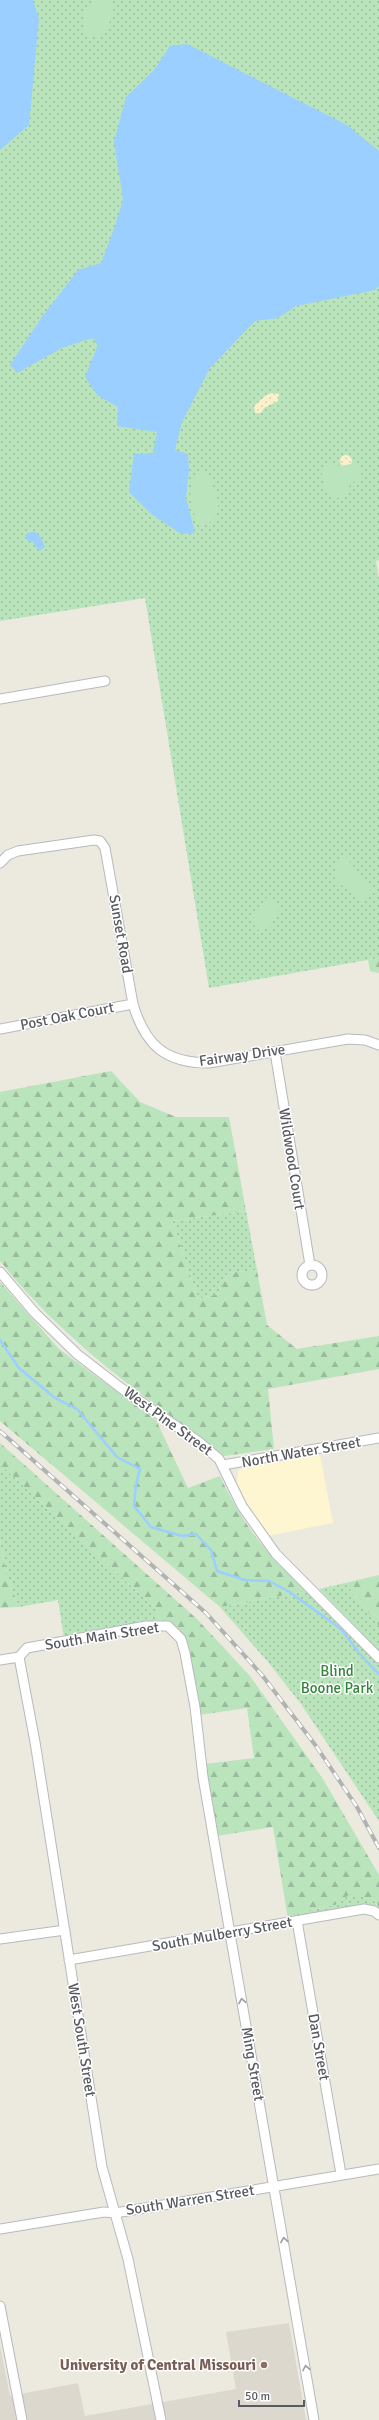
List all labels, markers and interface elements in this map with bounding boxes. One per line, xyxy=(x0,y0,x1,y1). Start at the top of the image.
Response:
street label: Sunset Road xyxy=(105,893,137,975)
street label: Post Oak Court xyxy=(19,998,115,1034)
street label: Fairway Drive xyxy=(198,1040,286,1070)
street label: Wildwood Court xyxy=(275,1107,309,1211)
street label: West Pine Street xyxy=(120,1383,216,1459)
street label: North Water Street xyxy=(240,1433,362,1471)
street label: South Main Street xyxy=(44,1618,160,1654)
park label: Blind Boone Park xyxy=(301,1662,374,1697)
street label: South Mulberry Street xyxy=(151,1913,293,1955)
street label: West South Street xyxy=(64,1982,100,2098)
one-way arrow xyxy=(239,1998,247,2004)
street label: Dan Street xyxy=(304,2012,334,2082)
street label: Ming Street xyxy=(238,2026,268,2102)
street label: South Warren Street xyxy=(125,2181,255,2219)
one-way arrow xyxy=(280,2236,289,2243)
place label: University of Central Missouri xyxy=(60,2356,256,2374)
marker: University of Central Missouri xyxy=(259,2360,269,2370)
one-way arrow xyxy=(302,2365,310,2371)
scale bar xyxy=(239,2382,304,2408)
text: 50 m xyxy=(245,2389,270,2404)

